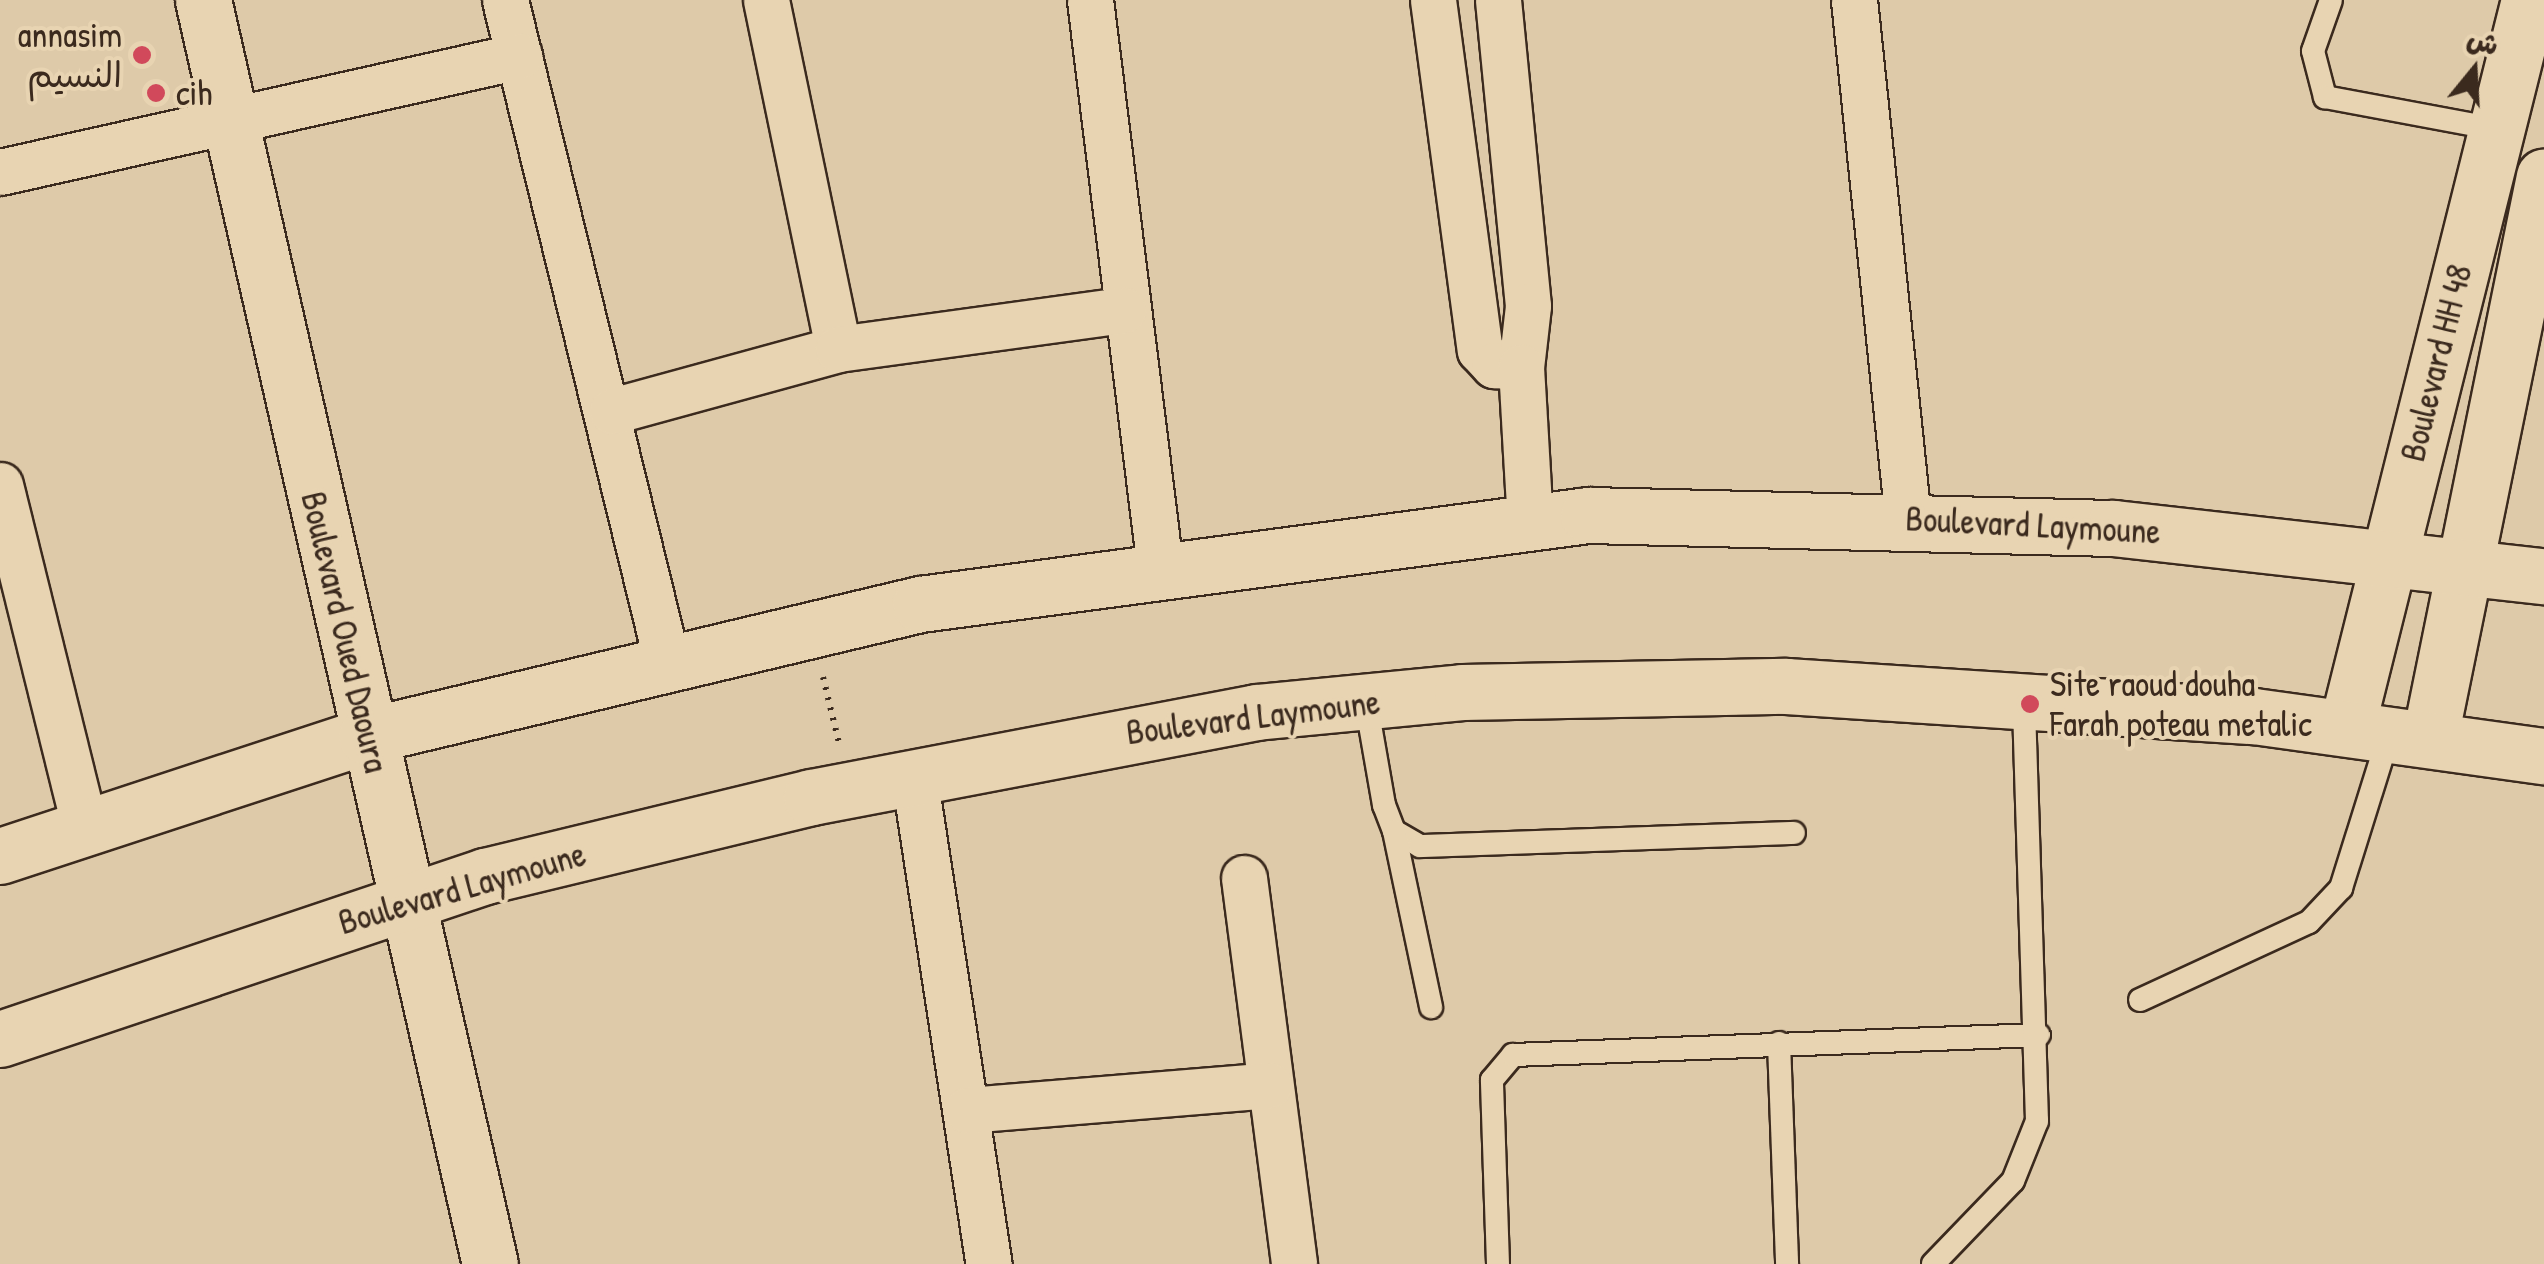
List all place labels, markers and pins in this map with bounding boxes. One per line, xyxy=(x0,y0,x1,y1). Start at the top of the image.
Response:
place label: annasim النسيم xyxy=(18,14,122,96)
marker: annasim النسيم xyxy=(131,44,153,66)
place label: cih xyxy=(176,72,212,114)
marker: cih xyxy=(145,82,167,104)
place label: Site raoud douha Farah poteau metalic xyxy=(2050,663,2312,745)
marker: Site raoud douha Farah poteau metalic xyxy=(2019,693,2041,715)

